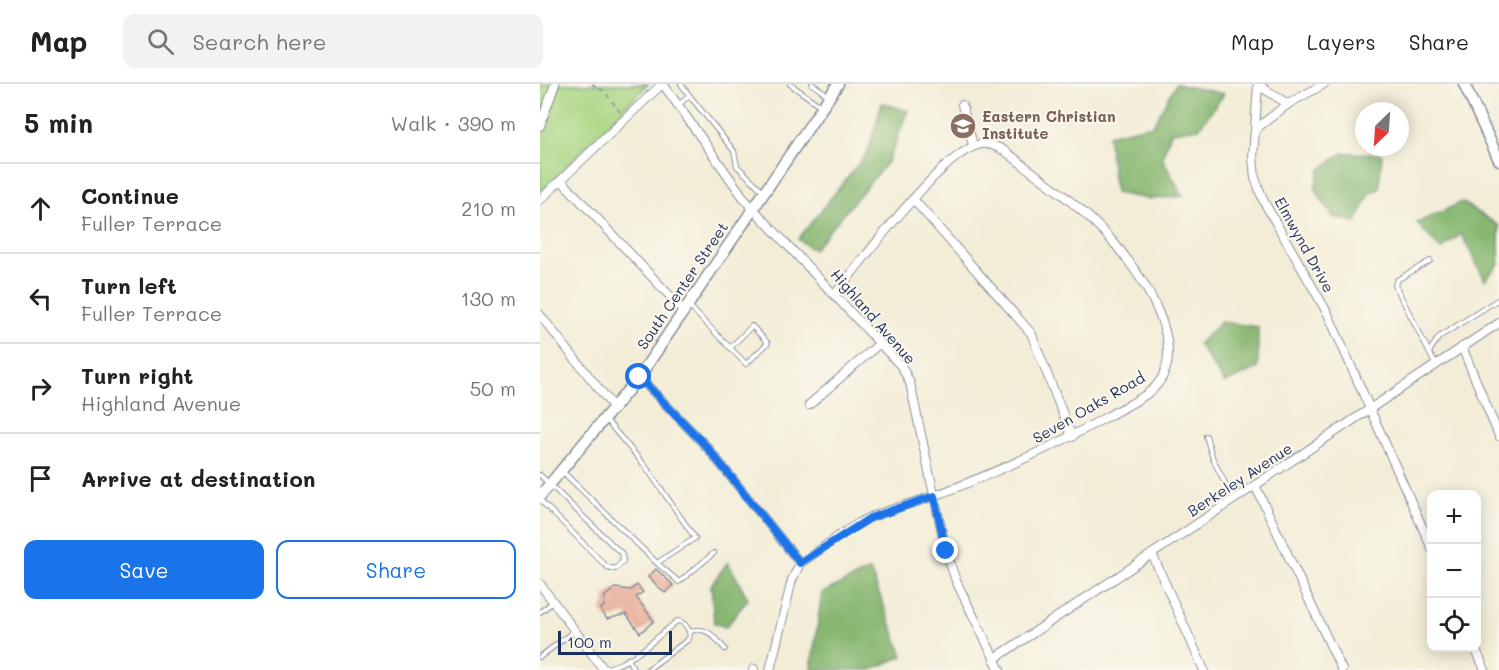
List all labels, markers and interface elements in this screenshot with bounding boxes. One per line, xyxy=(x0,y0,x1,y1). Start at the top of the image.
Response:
search box xyxy=(123,14,543,68)
text: Map xyxy=(30,23,87,59)
icon: search xyxy=(144,25,177,58)
text: Search here xyxy=(192,27,326,56)
text: Map xyxy=(1231,28,1274,55)
text: Layers xyxy=(1307,28,1376,55)
text: Share xyxy=(1409,28,1469,55)
north arrow xyxy=(1355,102,1409,156)
text: 5 min xyxy=(24,106,93,140)
place label: Eastern Christian Institute xyxy=(982,106,1116,143)
text: Walk · 390 m xyxy=(391,110,516,136)
school or university icon: Eastern Christian Institute xyxy=(948,111,978,141)
text: Continue xyxy=(81,181,179,210)
icon: ahead xyxy=(24,192,57,225)
street label: Elmwynd Drive xyxy=(1270,193,1339,296)
text: 210 m xyxy=(461,195,516,221)
text: Fuller Terrace xyxy=(81,210,222,236)
street label: South Center Street xyxy=(632,218,732,353)
street label: Highland Avenue xyxy=(827,264,921,368)
text: Turn left xyxy=(81,271,177,300)
icon: left xyxy=(24,282,57,315)
text: 130 m xyxy=(461,285,516,311)
text: Fuller Terrace xyxy=(81,300,222,326)
text: Turn right xyxy=(81,361,193,390)
route start xyxy=(625,363,651,389)
street label: Seven Oaks Road xyxy=(1029,367,1148,447)
icon: right xyxy=(24,372,57,405)
text: 50 m xyxy=(470,375,516,401)
text: Highland Avenue xyxy=(81,390,241,416)
street label: Berkeley Avenue xyxy=(1183,438,1296,520)
icon: arrive xyxy=(24,462,57,495)
text: Arrive at destination xyxy=(81,464,316,493)
map controls xyxy=(1427,490,1481,652)
button: + xyxy=(1427,490,1481,544)
route end xyxy=(932,537,958,563)
button: Save xyxy=(24,540,264,599)
button: Share xyxy=(276,540,516,599)
button: − xyxy=(1427,544,1481,598)
button: locate xyxy=(1427,598,1481,652)
scale bar xyxy=(558,628,672,656)
text: 100 m xyxy=(567,631,612,652)

